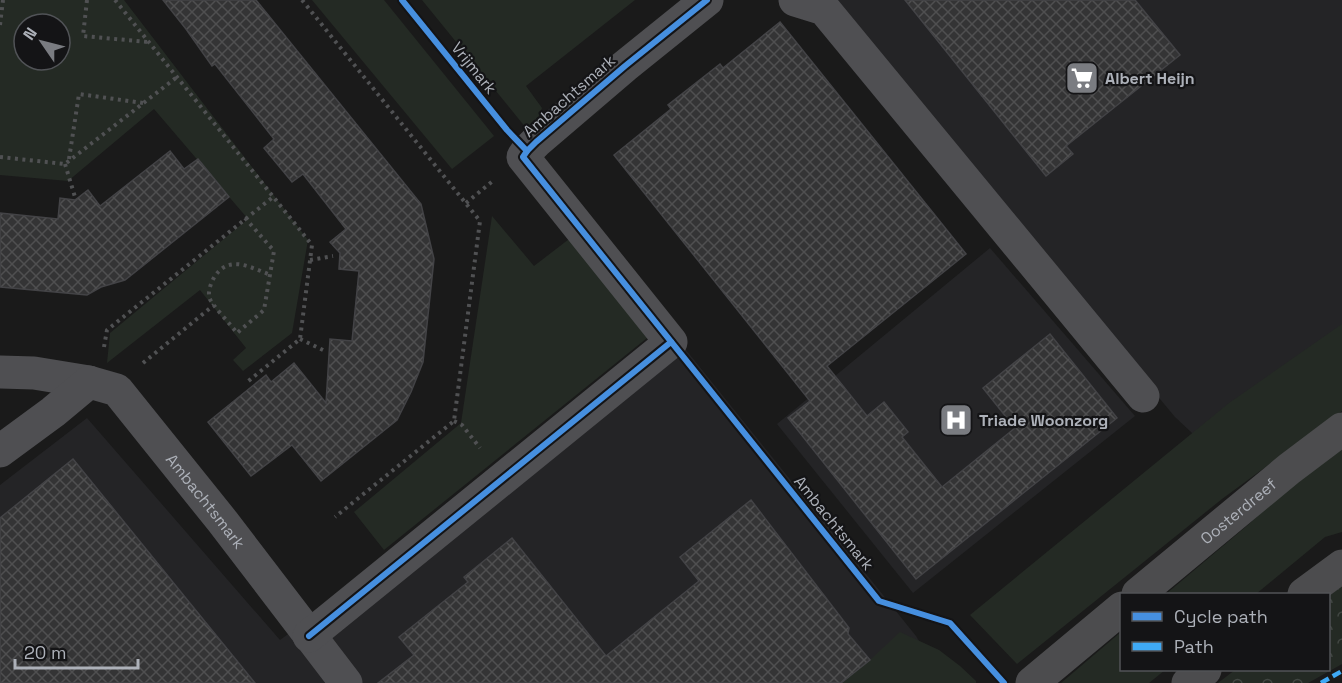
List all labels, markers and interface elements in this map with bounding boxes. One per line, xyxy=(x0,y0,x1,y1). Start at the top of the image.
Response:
north arrow xyxy=(12,12,72,72)
text: N xyxy=(18,23,42,44)
street label: Vrijmark xyxy=(447,38,502,99)
street label: Ambachtsmark xyxy=(518,50,620,142)
supermarket icon: Albert Heijn xyxy=(1064,60,1100,96)
place label: Albert Heijn xyxy=(1105,68,1195,89)
hospital icon: Triade Woonzorg xyxy=(938,402,974,438)
place label: Triade Woonzorg xyxy=(979,410,1108,431)
street label: Ambachtsmark xyxy=(162,449,250,553)
street label: Ambachtsmark xyxy=(789,471,879,575)
street label: Oosterdreef xyxy=(1196,473,1281,549)
legend xyxy=(1120,593,1330,671)
text: Cycle path xyxy=(1174,605,1268,628)
scale bar xyxy=(15,632,138,670)
text: Path xyxy=(1174,635,1214,658)
text: 20 m xyxy=(24,641,67,664)

